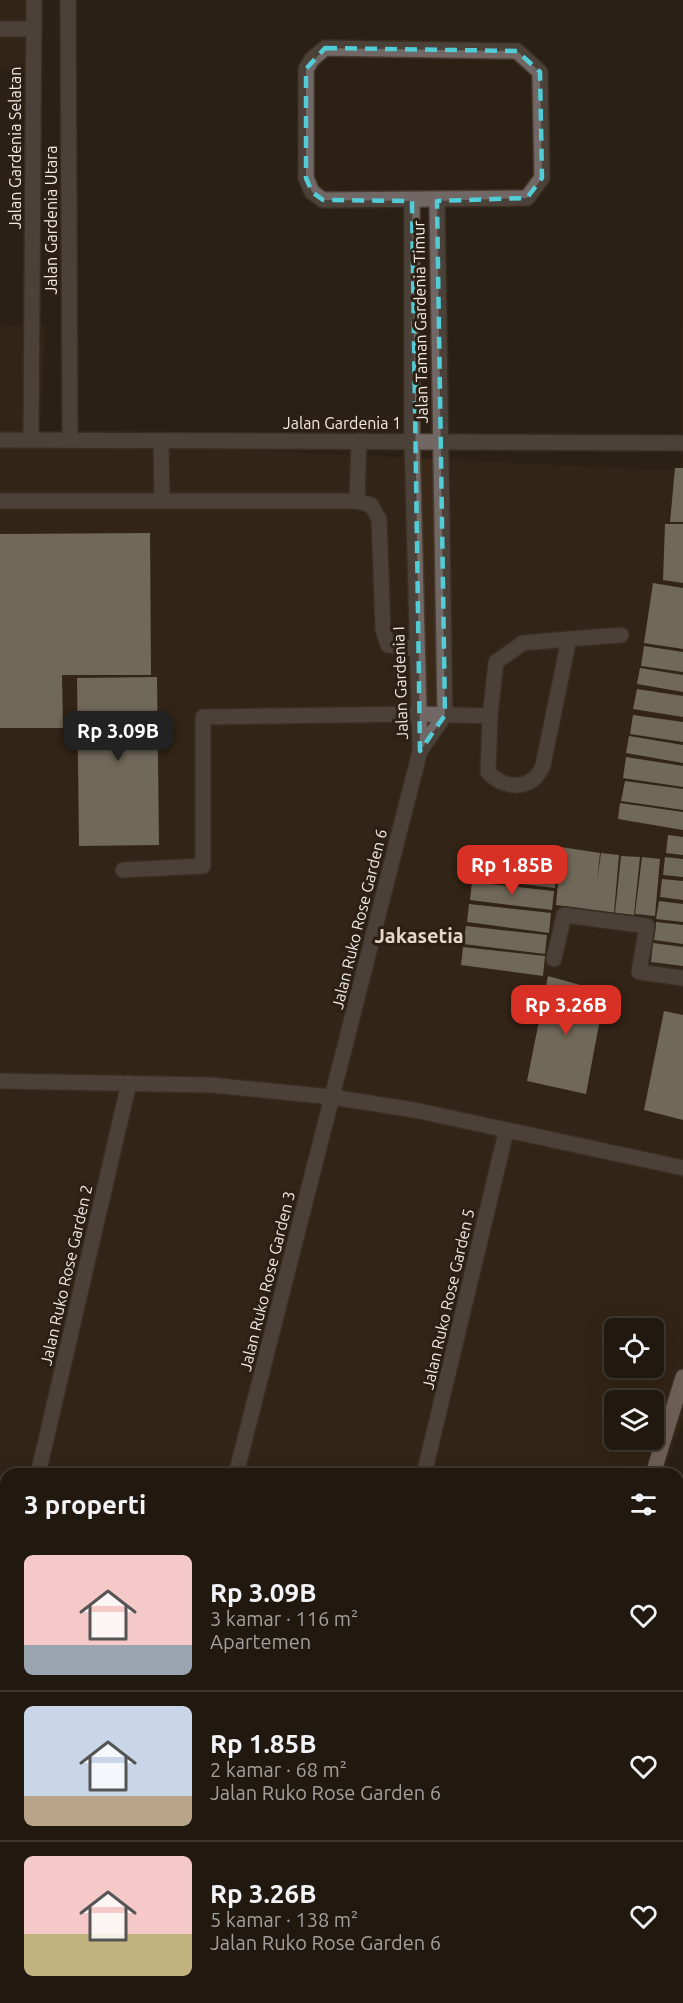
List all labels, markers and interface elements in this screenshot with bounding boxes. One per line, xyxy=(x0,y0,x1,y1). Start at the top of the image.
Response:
street label: Jalan Gardenia Selatan xyxy=(6,67,24,229)
street label: Jalan Gardenia Utara xyxy=(42,145,60,295)
street label: Jalan Taman Gardenia Timur xyxy=(409,220,431,424)
street label: Jalan Gardenia 1 xyxy=(283,414,401,432)
street label: Jalan Gardenia I xyxy=(389,626,411,740)
pin: Rp 3.09B xyxy=(56,711,180,762)
text: Rp 3.09B xyxy=(77,719,159,742)
street label: Jalan Ruko Rose Garden 6 xyxy=(328,827,390,1011)
pin: Rp 1.85B xyxy=(450,845,574,896)
text: Rp 1.85B xyxy=(471,853,553,876)
district label: Jakasetia xyxy=(374,924,464,947)
pin: Rp 3.26B xyxy=(504,985,628,1036)
text: Rp 3.26B xyxy=(525,993,607,1016)
street label: Jalan Ruko Rose Garden 2 xyxy=(36,1183,96,1367)
street label: Jalan Ruko Rose Garden 3 xyxy=(236,1189,298,1373)
street label: Jalan Ruko Rose Garden 5 xyxy=(418,1207,478,1391)
map controls xyxy=(604,1318,664,1450)
button: locate xyxy=(604,1318,664,1378)
button: layers xyxy=(604,1390,664,1450)
icon: filters xyxy=(627,1488,660,1521)
text: 3 properti xyxy=(24,1490,146,1519)
text: Rp 3.09B xyxy=(210,1578,316,1607)
icon: home xyxy=(72,1579,144,1651)
icon: heart xyxy=(627,1599,660,1632)
text: 3 kamar · 116 m² xyxy=(210,1607,358,1630)
text: Apartemen xyxy=(210,1630,311,1653)
text: Rp 1.85B xyxy=(210,1729,316,1758)
icon: home xyxy=(72,1730,144,1802)
icon: heart xyxy=(627,1750,660,1783)
text: 2 kamar · 68 m² xyxy=(210,1758,347,1781)
text: Jalan Ruko Rose Garden 6 xyxy=(210,1781,441,1804)
text: Rp 3.26B xyxy=(210,1879,316,1908)
icon: home xyxy=(72,1880,144,1952)
icon: heart xyxy=(627,1900,660,1933)
text: 5 kamar · 138 m² xyxy=(210,1908,358,1931)
text: Jalan Ruko Rose Garden 6 xyxy=(210,1931,441,1954)

